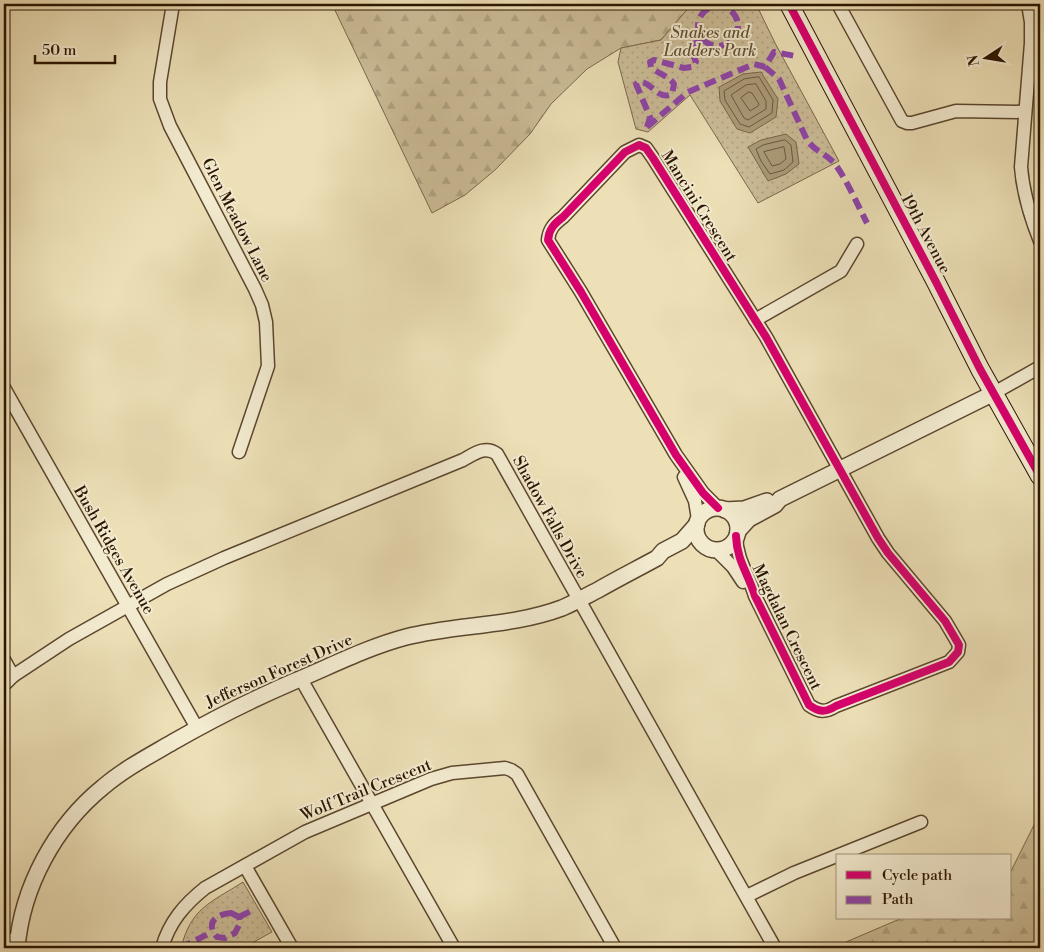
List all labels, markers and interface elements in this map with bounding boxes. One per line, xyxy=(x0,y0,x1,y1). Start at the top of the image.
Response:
park label: Snakes and Ladders Park xyxy=(663,23,756,61)
scale bar xyxy=(35,32,115,64)
north arrow xyxy=(962,32,1012,82)
text: 50 m xyxy=(42,41,76,60)
text: N xyxy=(964,53,984,68)
street label: Mancini Crescent xyxy=(657,147,741,266)
street label: Glen Meadow Lane xyxy=(197,155,277,285)
street label: 19th Avenue xyxy=(897,191,955,277)
street label: Shadow Falls Drive xyxy=(508,452,592,582)
street label: Bush Ridges Avenue xyxy=(69,481,159,618)
street label: Magdalan Crescent xyxy=(748,561,826,694)
street label: Jefferson Forest Drive xyxy=(201,630,356,713)
street label: Wolf Trail Crescent xyxy=(297,755,435,826)
legend xyxy=(836,854,1012,920)
text: Cycle path xyxy=(882,866,952,885)
text: Path xyxy=(882,890,914,909)

